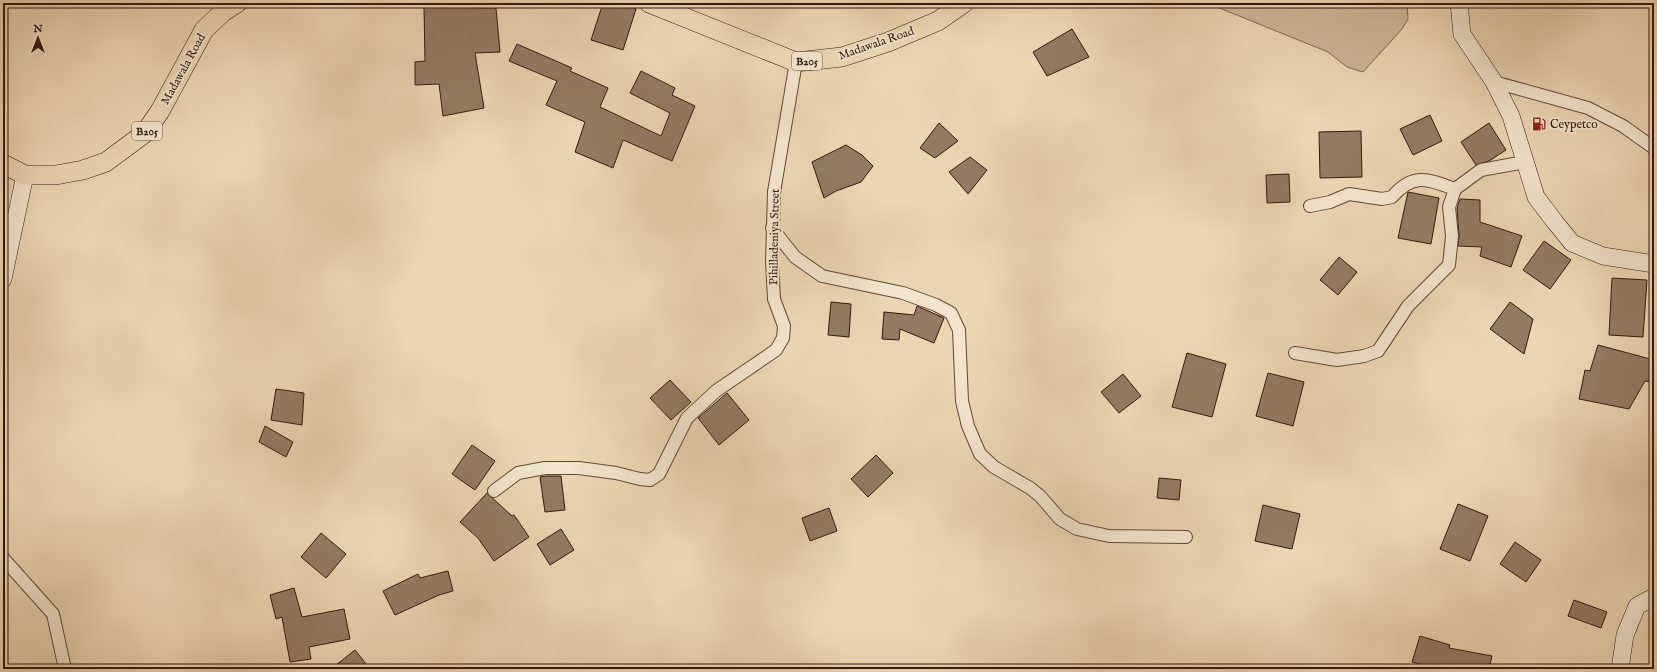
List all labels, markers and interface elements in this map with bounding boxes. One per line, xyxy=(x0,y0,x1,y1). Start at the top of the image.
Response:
north arrow xyxy=(18,18,58,58)
text: N xyxy=(32,22,43,36)
street label: Madawala Road xyxy=(836,23,917,63)
street label: Madawala Road xyxy=(158,30,209,108)
road number: B205 xyxy=(792,52,822,70)
fuel station icon: Ceypetco xyxy=(1531,116,1547,132)
place label: Ceypetco xyxy=(1550,117,1598,133)
road number: B205 xyxy=(132,122,162,140)
street label: Pihilladeniya Street xyxy=(766,189,783,285)

